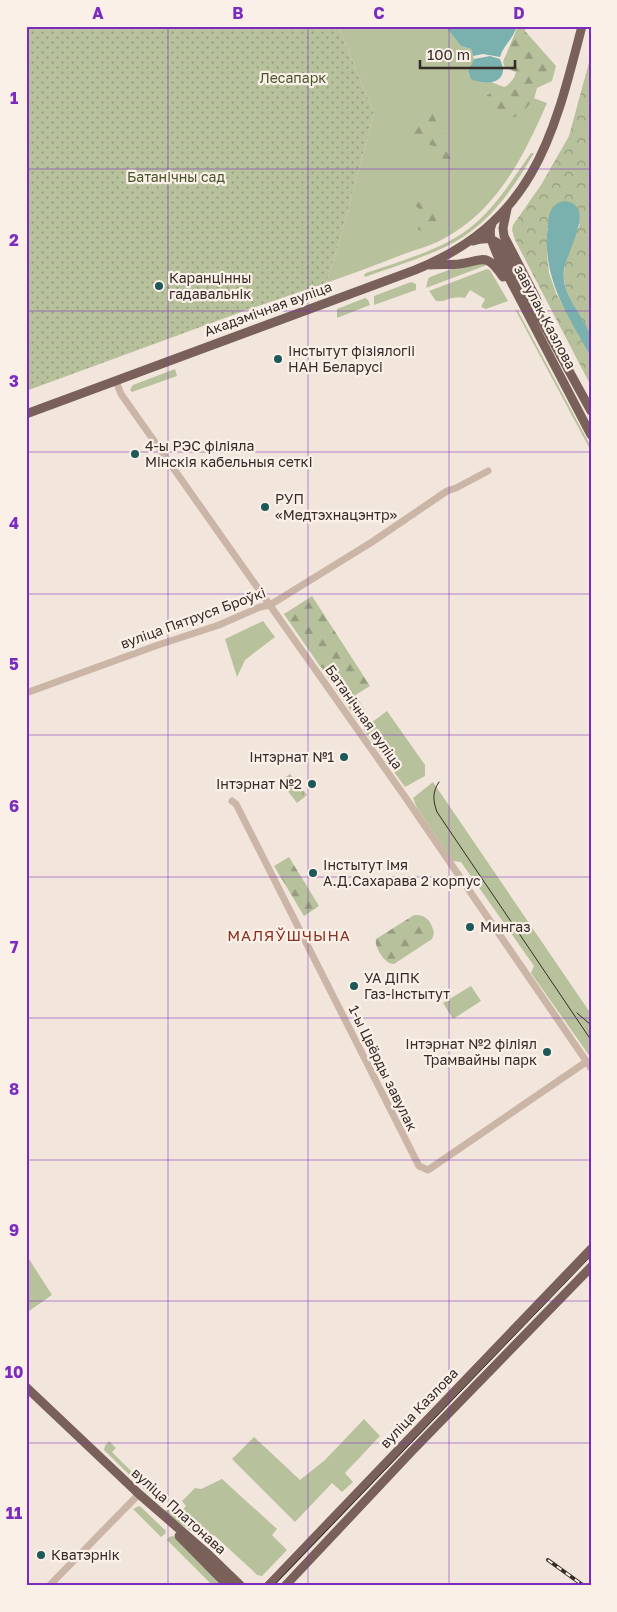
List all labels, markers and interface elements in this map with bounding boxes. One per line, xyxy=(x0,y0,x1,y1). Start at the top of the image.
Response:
text: A xyxy=(92,3,104,23)
text: B xyxy=(232,3,244,23)
text: C xyxy=(373,3,385,23)
text: D xyxy=(513,3,525,23)
scale bar xyxy=(420,38,514,70)
text: 100 m xyxy=(427,45,470,63)
park label: Лесапарк xyxy=(260,69,326,86)
text: 1 xyxy=(10,88,18,108)
park label: Батанічны сад xyxy=(127,168,225,185)
text: 2 xyxy=(9,230,19,250)
street label: завулак Казлова xyxy=(511,262,580,372)
place label: Каранцінны гадавальнік xyxy=(169,269,251,302)
street label: Акадэмічная вуліца xyxy=(202,278,334,340)
marker: Каранцінны гадавальнік xyxy=(153,280,165,292)
place label: Інстытут фізіялогіі НАН Беларусі xyxy=(288,342,415,375)
marker: Інстытут фізіялогіі НАН Беларусі xyxy=(272,353,284,365)
text: 3 xyxy=(9,371,19,391)
place label: 4-ы РЭС філіяла Мінскія кабельныя сеткі xyxy=(145,437,312,470)
marker: 4-ы РЭС філіяла Мінскія кабельныя сеткі xyxy=(129,448,141,460)
place label: РУП «Медтэхнацэнтр» xyxy=(275,490,398,523)
marker: РУП «Медтэхнацэнтр» xyxy=(259,501,271,513)
text: 4 xyxy=(9,513,19,533)
street label: вуліца Пятруся Броўкі xyxy=(118,583,268,652)
text: 5 xyxy=(9,654,19,674)
street label: Батанічная вуліца xyxy=(322,661,407,772)
place label: Інтэрнат №1 xyxy=(249,748,334,765)
marker: Інтэрнат №1 xyxy=(338,751,350,763)
place label: Інтэрнат №2 xyxy=(216,775,302,792)
marker: Інтэрнат №2 xyxy=(306,778,318,790)
text: 6 xyxy=(9,796,19,816)
place label: Інстытут імя А.Д.Сахарава 2 корпус xyxy=(323,856,481,889)
marker: Інстытут імя А.Д.Сахарава 2 корпус xyxy=(307,867,319,879)
place label: Мингаз xyxy=(480,918,531,935)
marker: Мингаз xyxy=(464,921,476,933)
district label: МАЛЯЎШЧЫНА xyxy=(227,926,351,944)
text: 7 xyxy=(10,937,19,957)
place label: УА ДІПК Газ-інстытут xyxy=(364,969,450,1002)
marker: УА ДІПК Газ-інстытут xyxy=(348,980,360,992)
street label: 1-ы Цвёрды завулак xyxy=(346,1002,421,1133)
place label: Інтэрнат №2 філіял Трамвайны парк xyxy=(405,1035,537,1068)
marker: Інтэрнат №2 філіял Трамвайны парк xyxy=(541,1046,553,1058)
text: 8 xyxy=(9,1079,19,1099)
text: 9 xyxy=(9,1220,19,1240)
text: 10 xyxy=(5,1362,23,1382)
street label: вуліца Казлова xyxy=(376,1364,461,1451)
street label: вуліца Платонава xyxy=(129,1464,230,1558)
text: 11 xyxy=(6,1503,22,1523)
place label: Кватэрнік xyxy=(51,1546,120,1563)
marker: Кватэрнік xyxy=(35,1549,47,1561)

